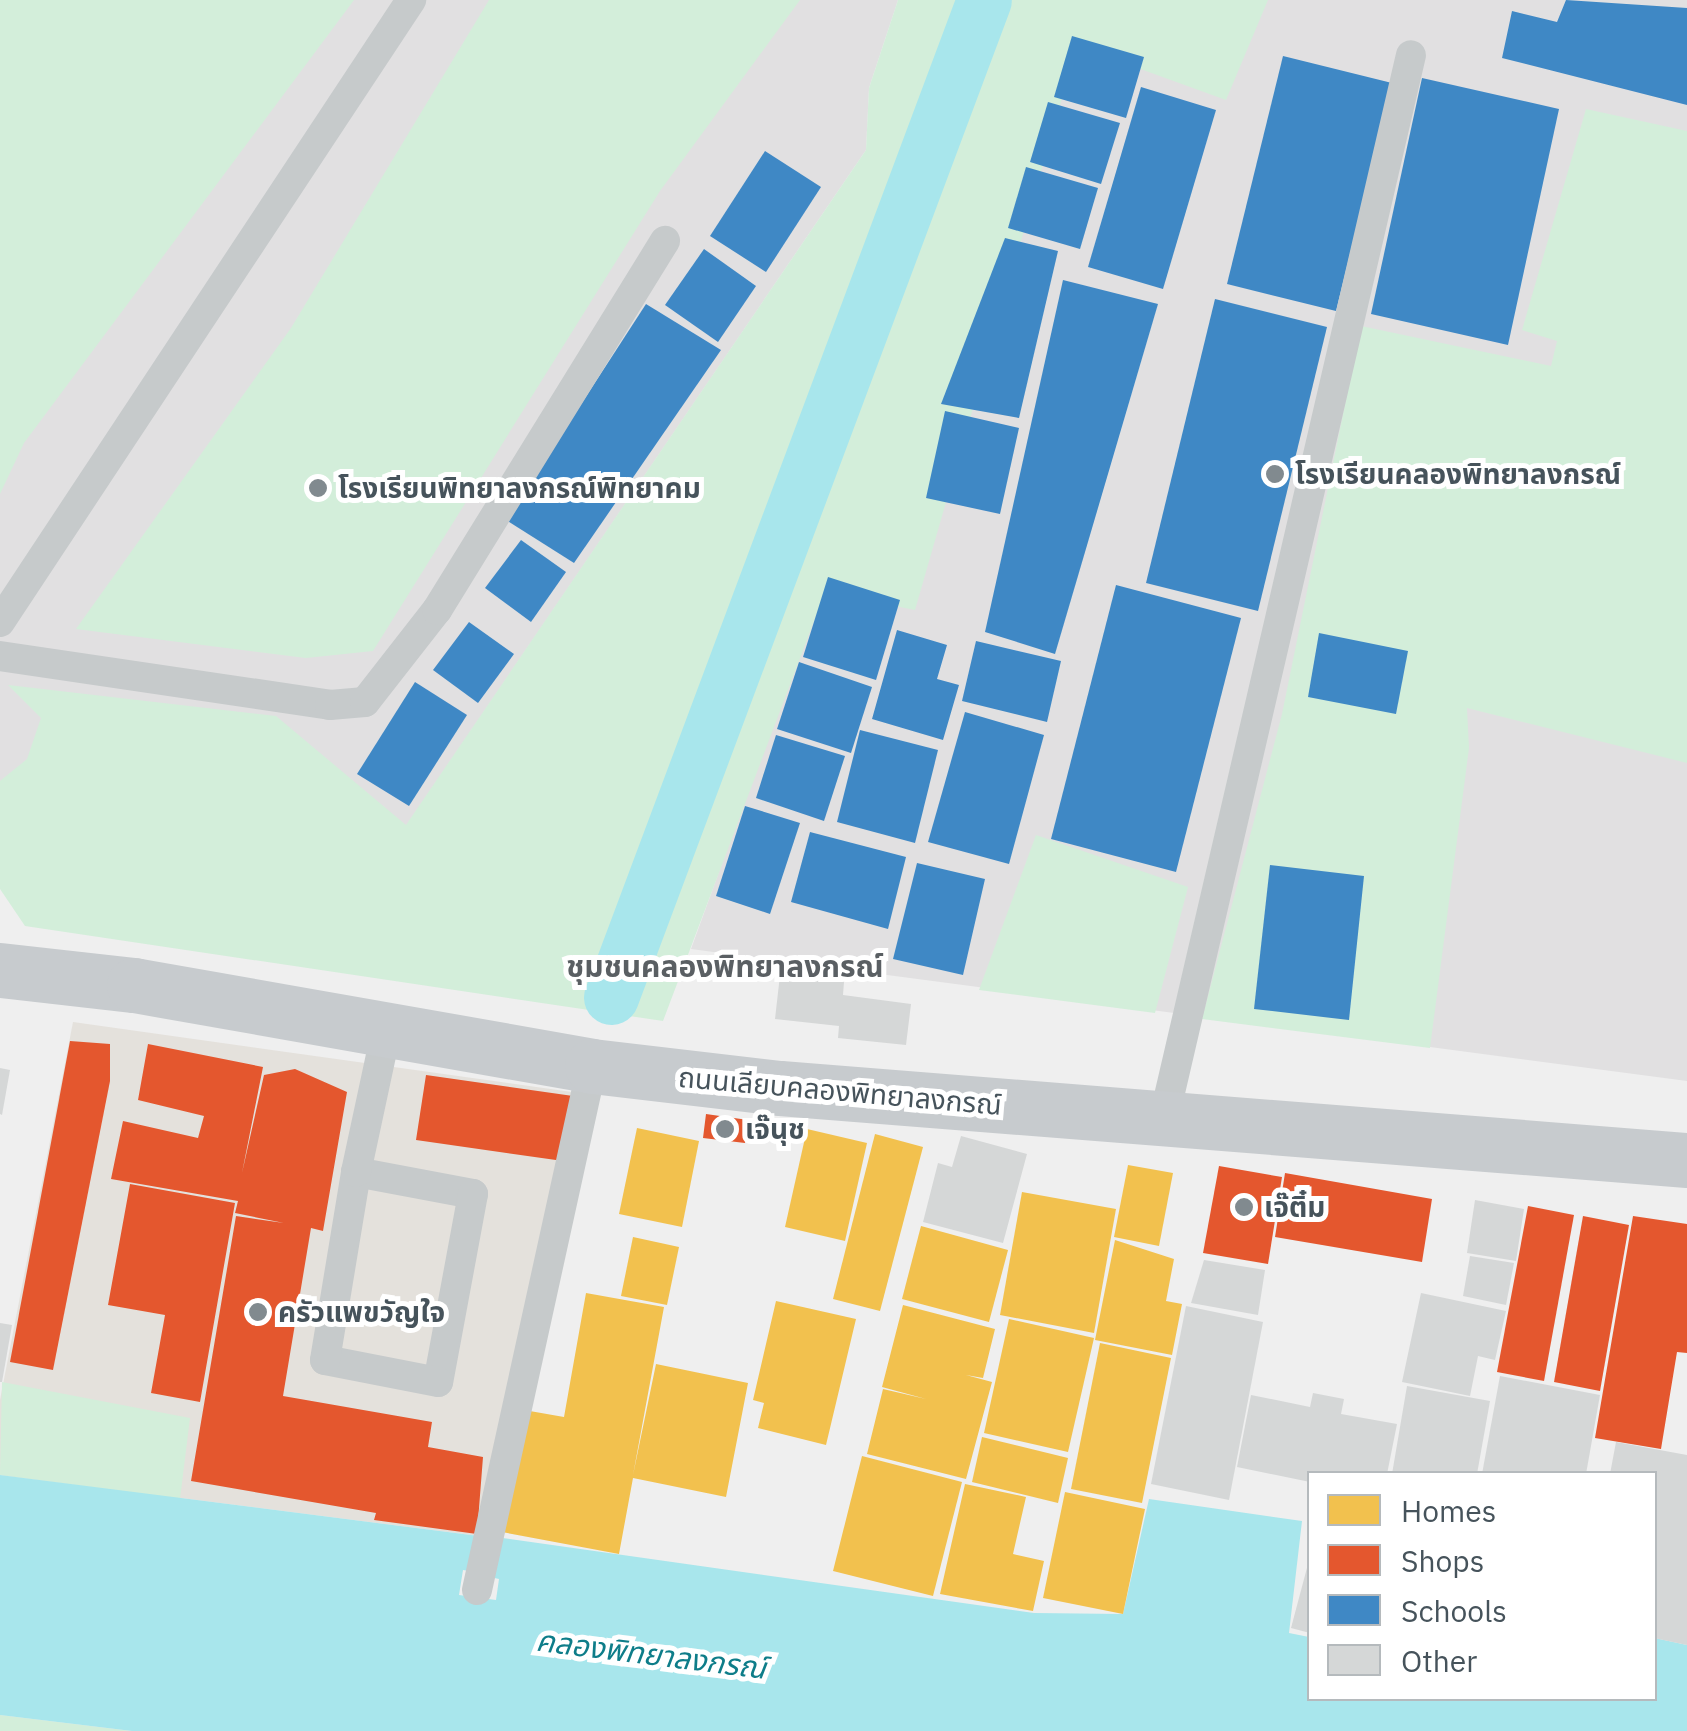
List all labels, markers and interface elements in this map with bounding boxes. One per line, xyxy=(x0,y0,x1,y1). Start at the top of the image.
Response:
place label: โรงเรียนคลองพิทยาลงกรณ์ xyxy=(1295,457,1621,491)
marker: โรงเรียนคลองพิทยาลงกรณ์ xyxy=(1264,463,1286,485)
place label: โรงเรียนพิทยาลงกรณ์พิทยาคม xyxy=(338,471,701,505)
marker: โรงเรียนพิทยาลงกรณ์พิทยาคม xyxy=(307,477,329,499)
district label: ชุมชนคลองพิทยาลงกรณ์ xyxy=(566,948,884,984)
street label: ถนนเลียบคลองพิทยาลงกรณ์ xyxy=(677,1060,1003,1122)
place label: เจ๊นุช xyxy=(745,1112,805,1146)
marker: เจ๊นุช xyxy=(714,1118,736,1140)
place label: เจ๊ติ๋ม xyxy=(1264,1190,1325,1224)
marker: เจ๊ติ๋ม xyxy=(1233,1196,1255,1218)
place label: ครัวแพขวัญใจ xyxy=(278,1295,445,1329)
marker: ครัวแพขวัญใจ xyxy=(247,1301,269,1323)
legend xyxy=(1307,1471,1657,1701)
text: Homes xyxy=(1401,1491,1496,1530)
text: Shops xyxy=(1401,1541,1484,1580)
text: Schools xyxy=(1401,1591,1507,1630)
water label: คลองพิทยาลงกรณ์ xyxy=(534,1622,768,1686)
text: Other xyxy=(1401,1641,1477,1680)

